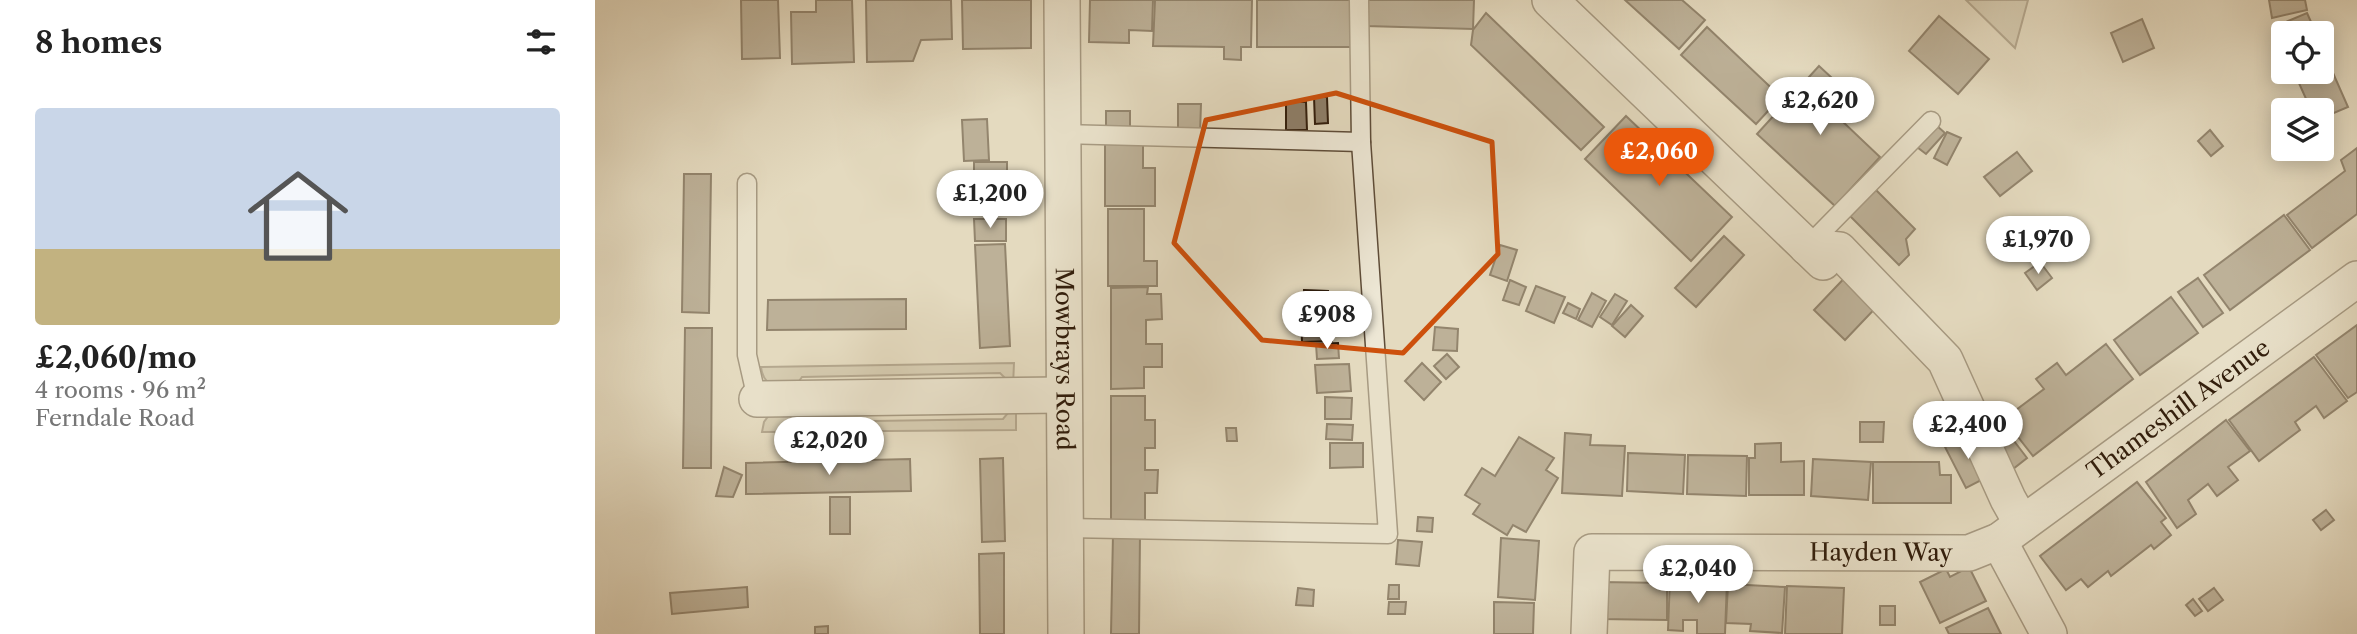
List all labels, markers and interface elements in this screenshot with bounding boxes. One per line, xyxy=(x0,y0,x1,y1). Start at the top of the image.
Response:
map controls xyxy=(2271,21,2334,161)
button: locate xyxy=(2271,21,2334,84)
icon: filters xyxy=(522,23,560,61)
text: 8 homes xyxy=(35,24,162,61)
pin: £2,620 xyxy=(1763,78,1877,137)
text: £2,620 xyxy=(1781,86,1859,114)
button: layers xyxy=(2271,98,2334,161)
pin: £2,060 xyxy=(1602,128,1716,188)
text: £2,060 xyxy=(1620,137,1698,165)
icon: home xyxy=(235,153,361,279)
pin: £1,200 xyxy=(933,170,1047,230)
text: £1,200 xyxy=(952,179,1028,207)
pin: £1,970 xyxy=(1981,216,2095,276)
text: £1,970 xyxy=(2002,225,2074,253)
street label: Mowbrays Road xyxy=(1050,267,1080,451)
pin: £908 xyxy=(1286,292,1368,351)
text: £908 xyxy=(1298,300,1356,328)
street label: Thameshill Avenue xyxy=(2081,333,2275,486)
text: £2,060/mo xyxy=(35,339,197,376)
text: 4 rooms · 96 m² xyxy=(35,376,206,404)
pin: £2,400 xyxy=(1911,402,2025,461)
text: Ferndale Road xyxy=(35,404,195,432)
text: £2,400 xyxy=(1929,410,2007,438)
pin: £2,020 xyxy=(772,418,886,477)
text: £2,020 xyxy=(790,426,868,454)
street label: Hayden Way xyxy=(1809,538,1953,567)
pin: £2,040 xyxy=(1641,546,1755,605)
text: £2,040 xyxy=(1659,554,1737,582)

